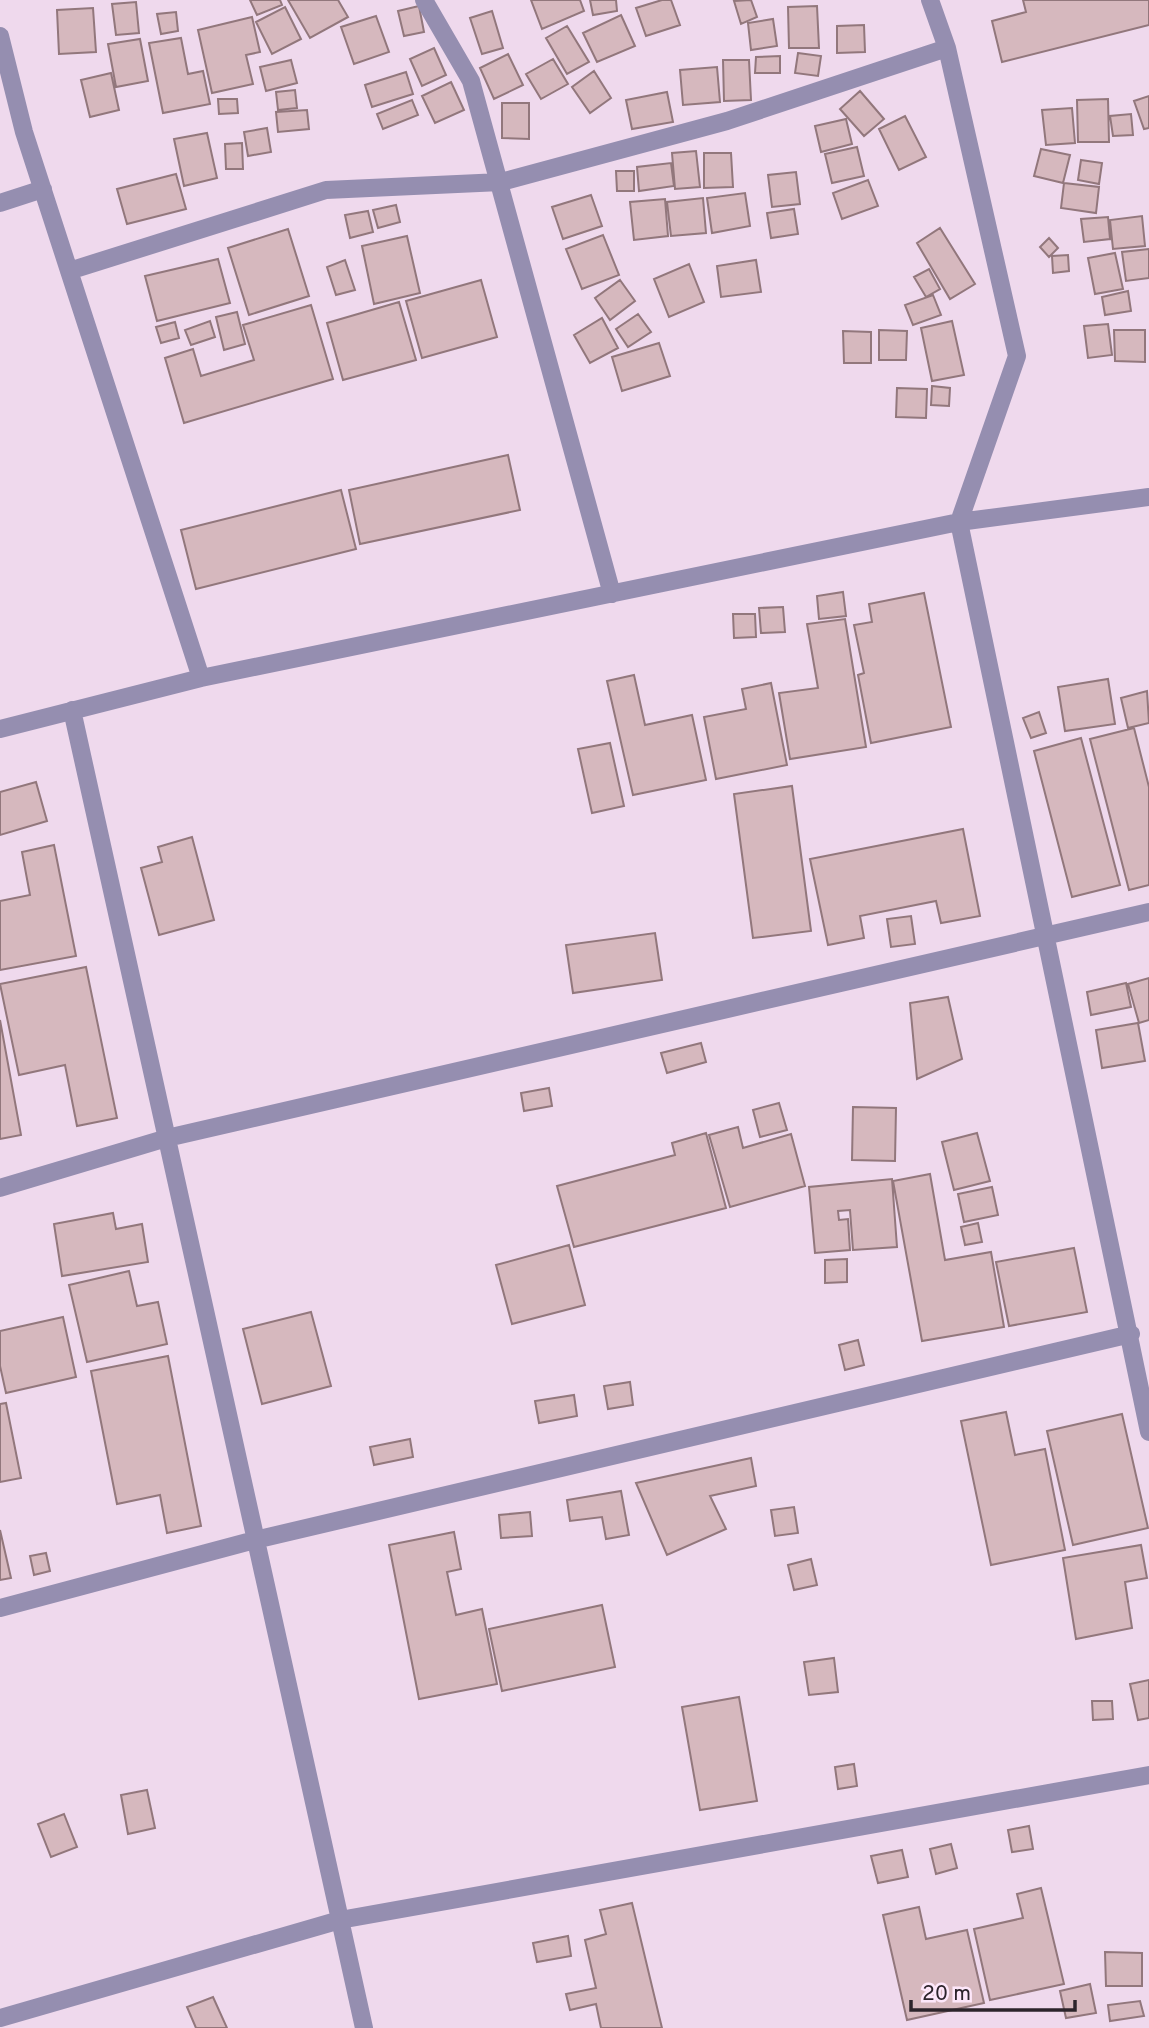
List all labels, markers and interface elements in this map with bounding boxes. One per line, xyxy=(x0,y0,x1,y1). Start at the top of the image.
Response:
scale bar xyxy=(911,1968,1076,2012)
text: 20 m xyxy=(922,1981,971,2008)

